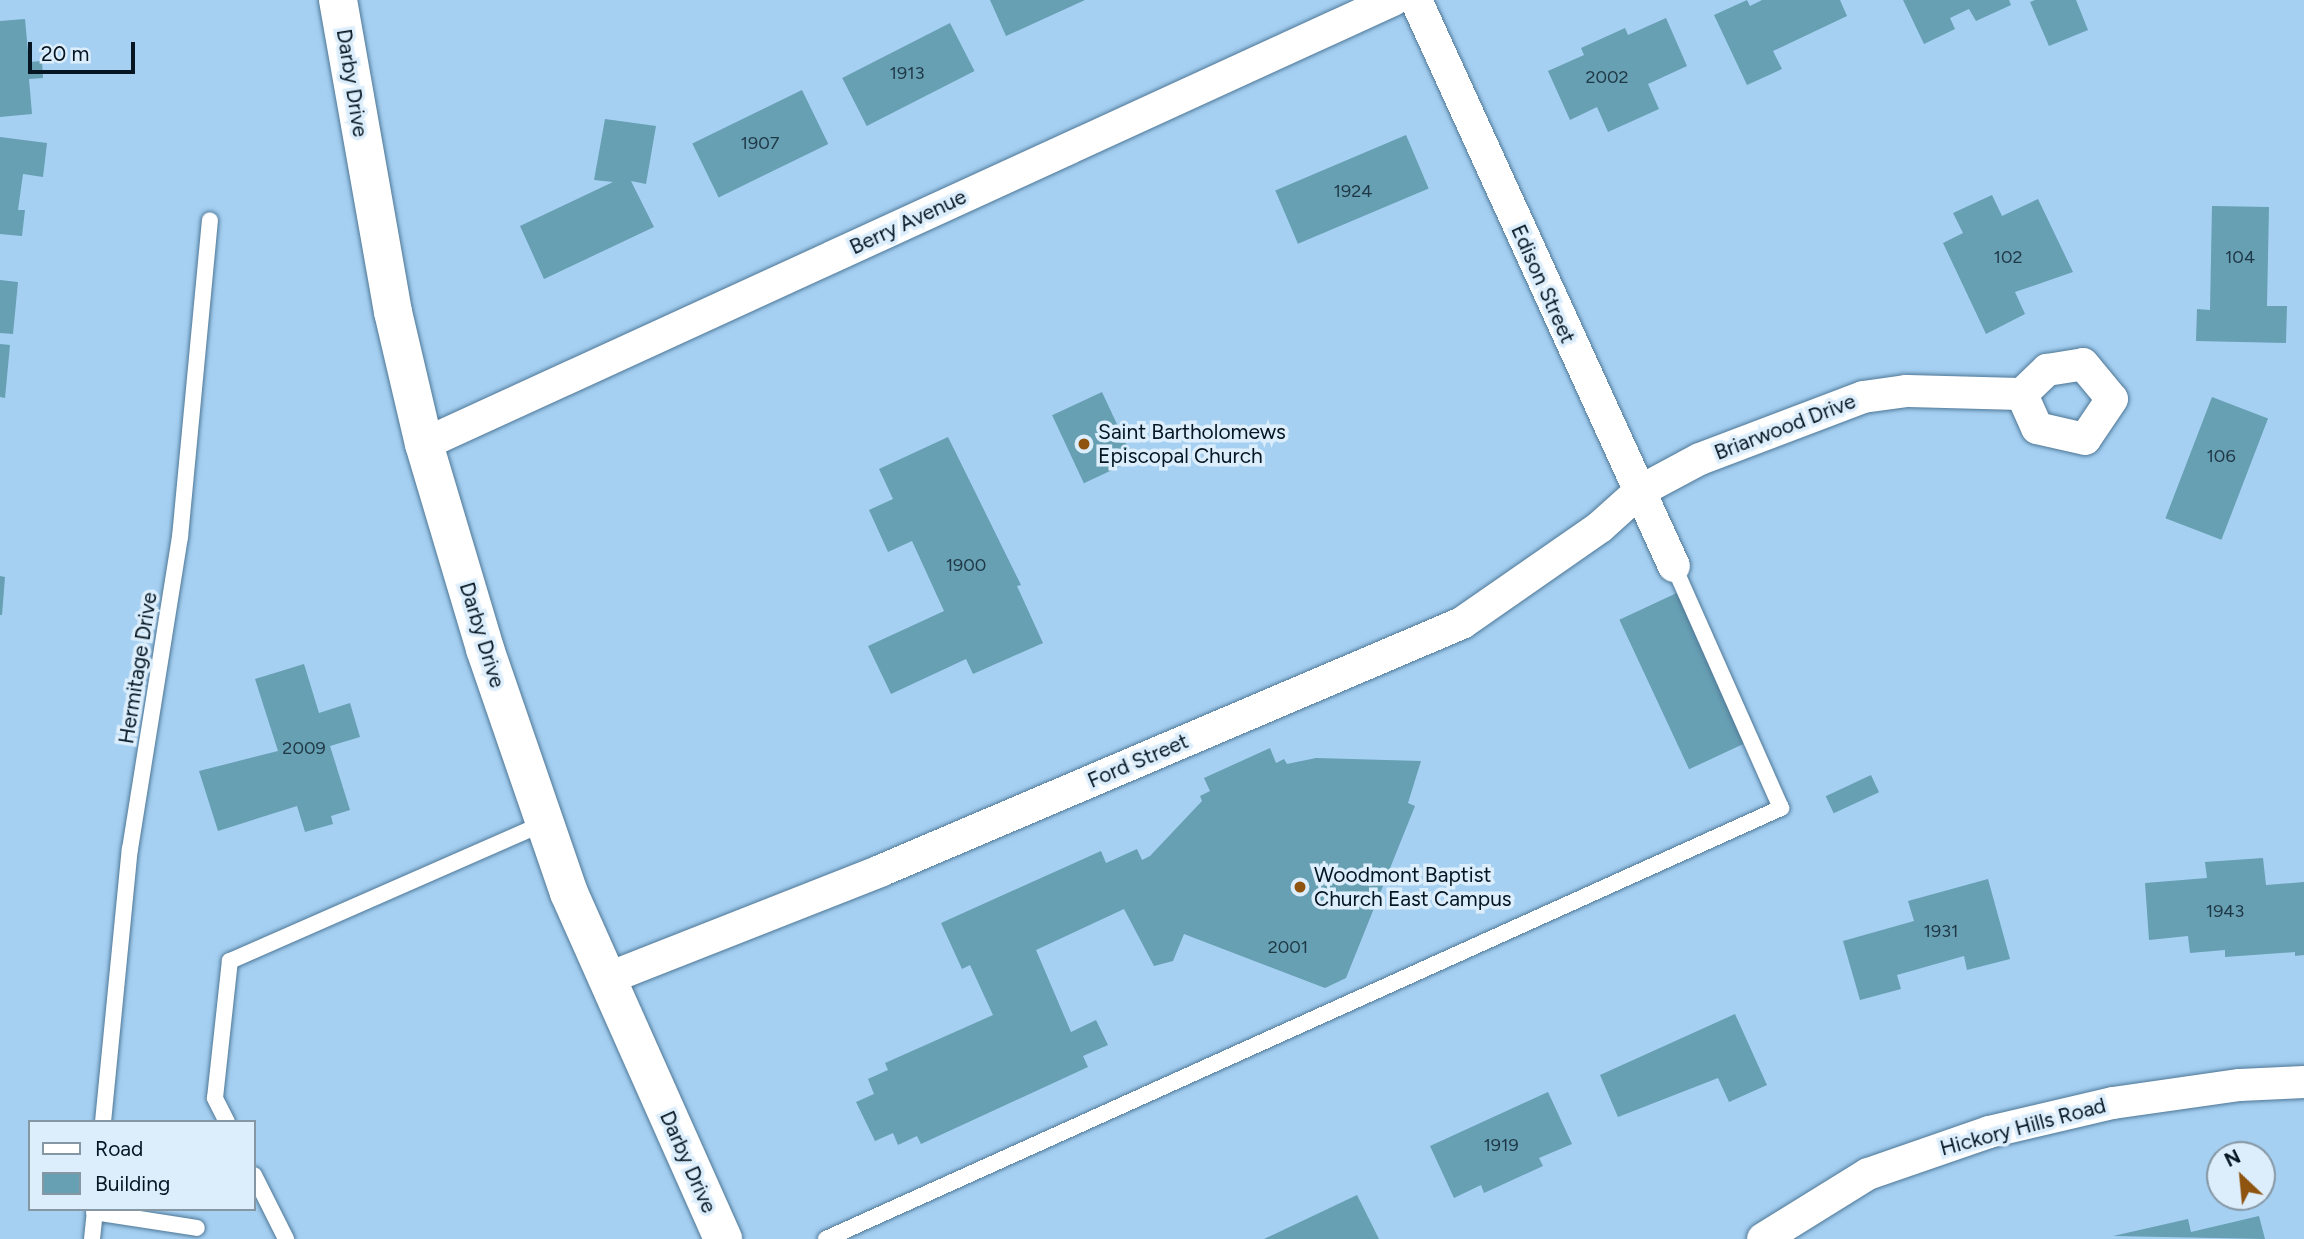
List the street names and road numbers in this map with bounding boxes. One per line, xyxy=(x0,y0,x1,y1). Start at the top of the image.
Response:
street label: Darby Drive xyxy=(331,27,373,139)
street label: Berry Avenue xyxy=(846,184,970,260)
street label: Edison Street xyxy=(1506,221,1580,347)
street label: Briarwood Drive xyxy=(1711,388,1859,466)
street label: Darby Drive xyxy=(454,579,510,691)
street label: Hermitage Drive xyxy=(114,590,162,746)
street label: Ford Street xyxy=(1084,729,1192,793)
street label: Hickory Hills Road xyxy=(1937,1093,2109,1161)
street label: Darby Drive xyxy=(654,1107,722,1217)

